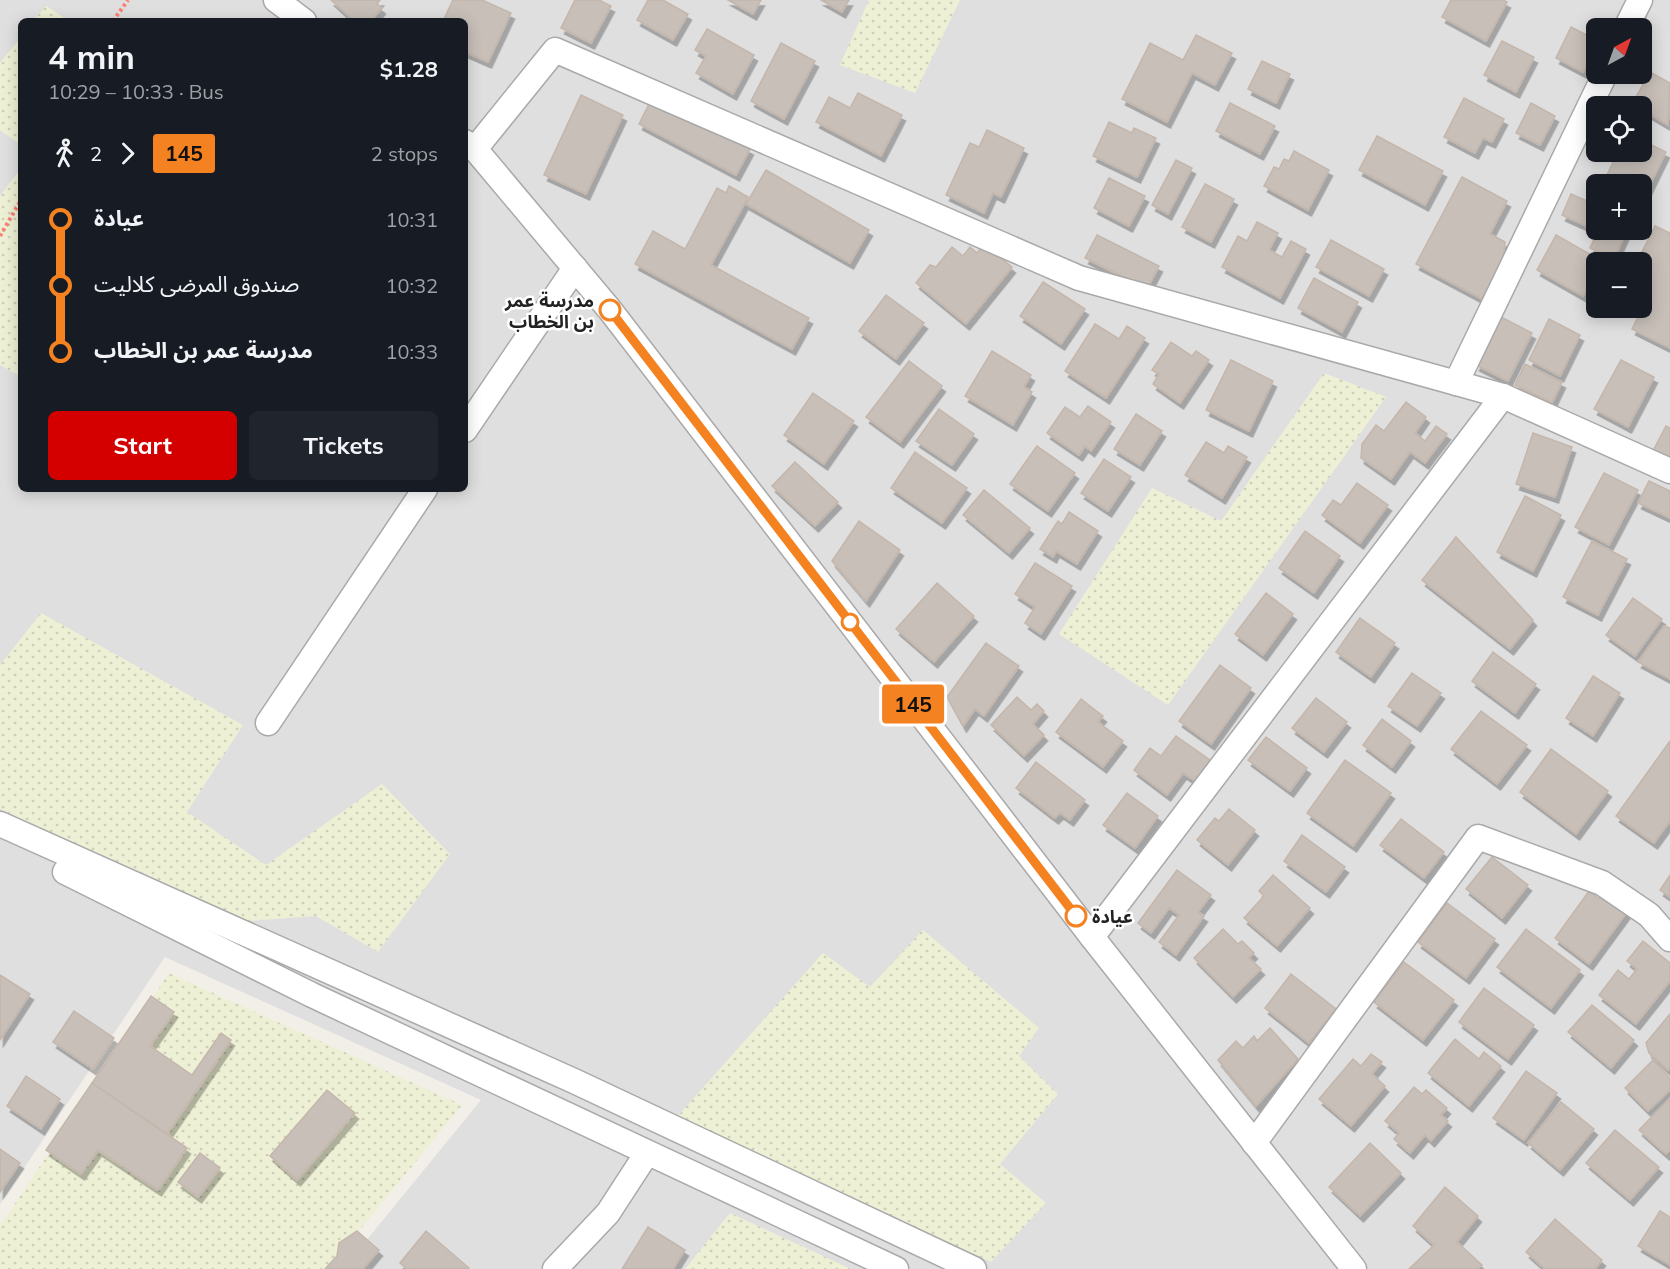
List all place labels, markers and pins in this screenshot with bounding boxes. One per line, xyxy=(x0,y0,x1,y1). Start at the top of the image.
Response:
place label: مدرسة عمر بن الخطاب xyxy=(504,289,594,333)
marker: مدرسة عمر بن الخطاب xyxy=(599,299,621,321)
unlabelled marker xyxy=(841,613,859,631)
marker: عيادة xyxy=(1065,905,1087,927)
place label: عيادة xyxy=(1092,905,1133,928)

